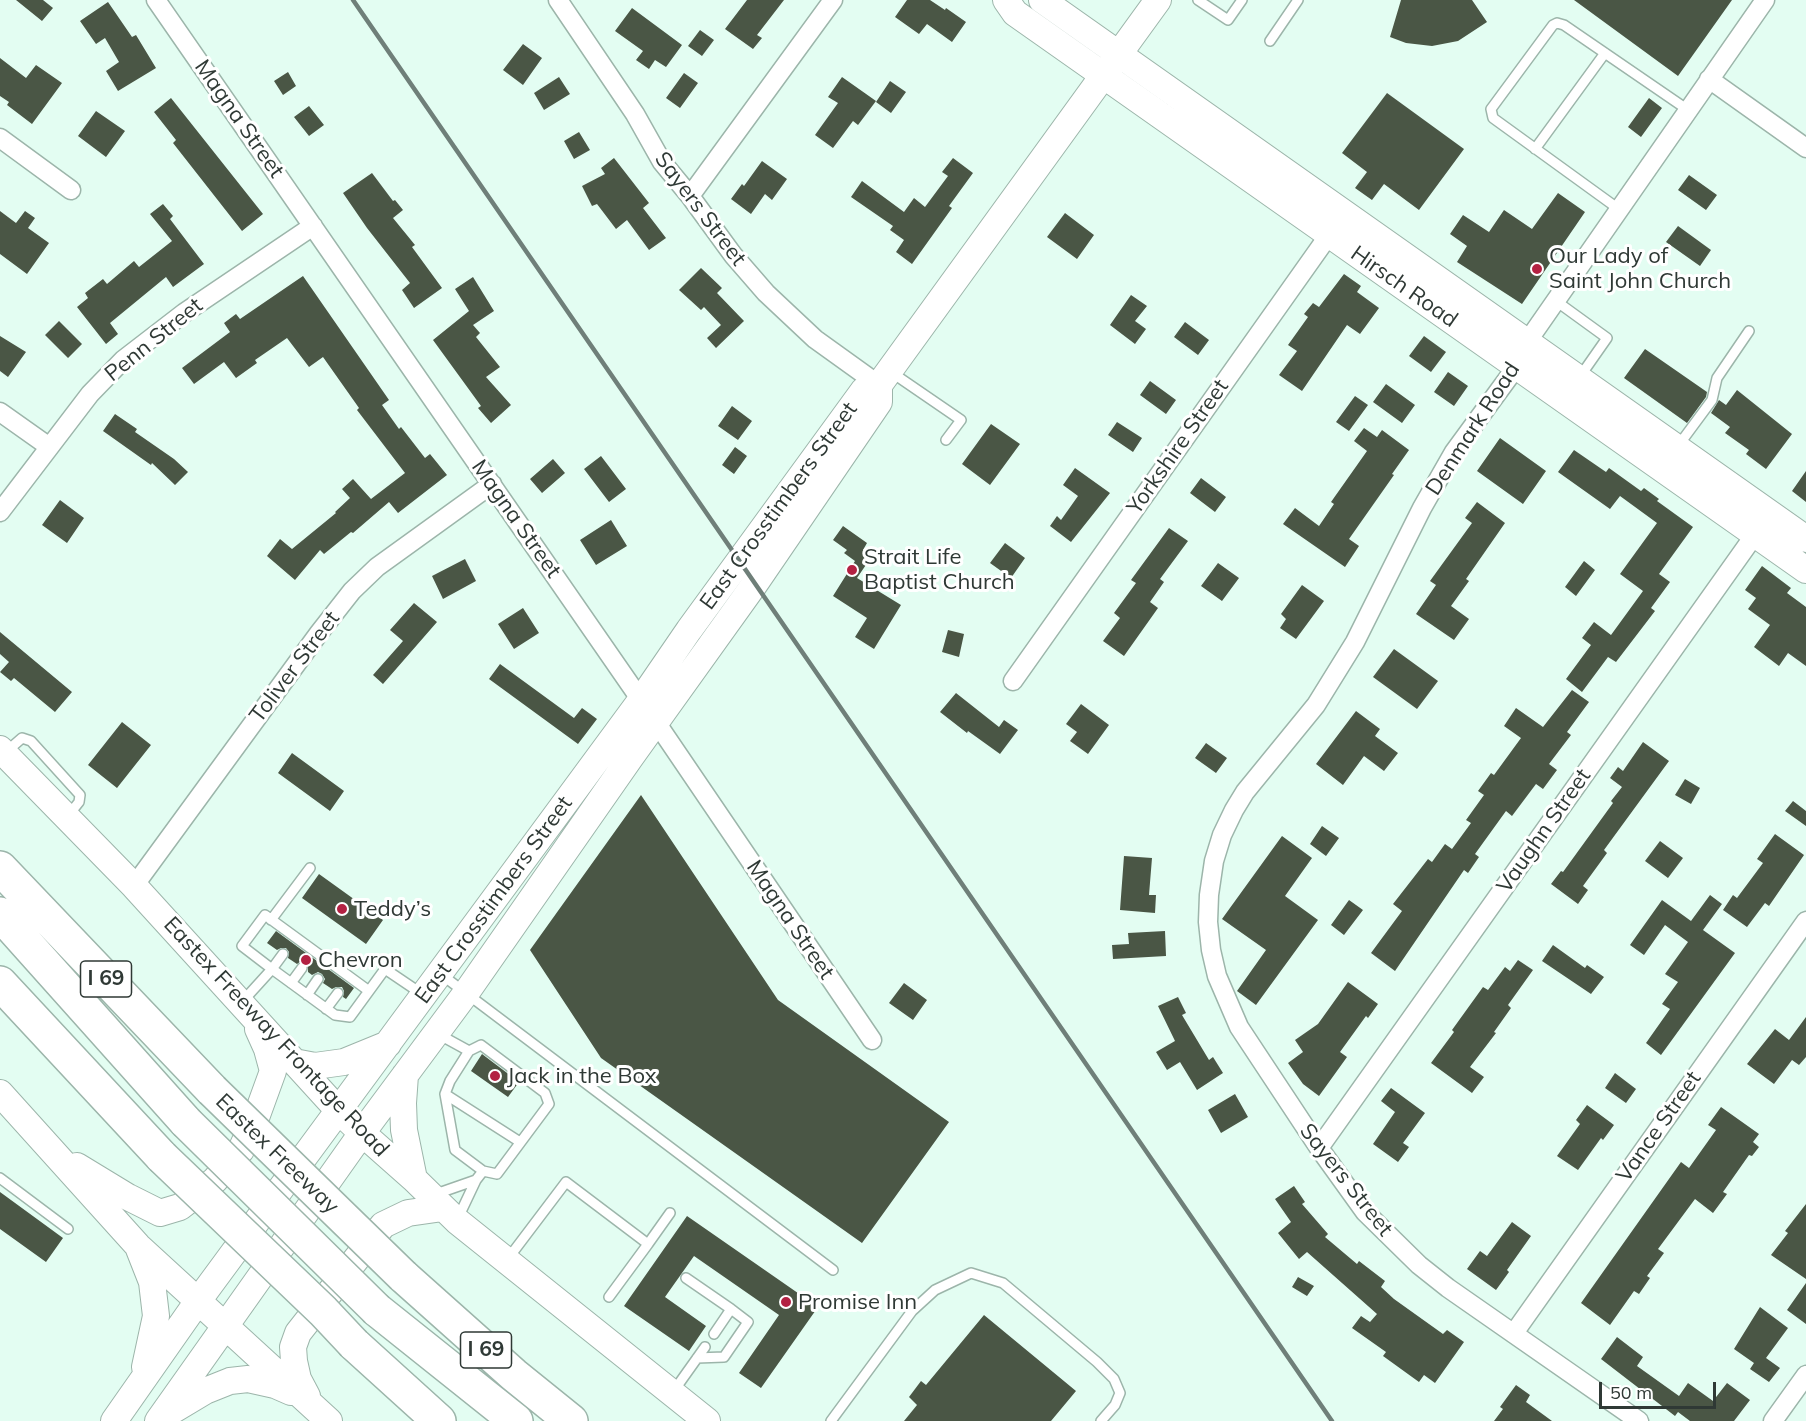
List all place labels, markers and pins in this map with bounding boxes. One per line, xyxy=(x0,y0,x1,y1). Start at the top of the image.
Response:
place label: Our Lady of Saint John Church xyxy=(1549,243,1731,294)
marker: Our Lady of Saint John Church xyxy=(1530,262,1544,276)
place label: Strait Life Baptist Church xyxy=(864,544,1015,596)
marker: Strait Life Baptist Church xyxy=(845,563,859,577)
place label: Teddy’s xyxy=(354,896,431,922)
marker: Teddy’s xyxy=(335,902,349,916)
place label: Chevron xyxy=(318,947,403,973)
marker: Chevron xyxy=(299,953,313,967)
place label: Jack in the Box xyxy=(507,1063,657,1089)
marker: Jack in the Box xyxy=(488,1069,502,1083)
place label: Promise Inn xyxy=(798,1289,917,1315)
marker: Promise Inn xyxy=(779,1295,793,1309)

